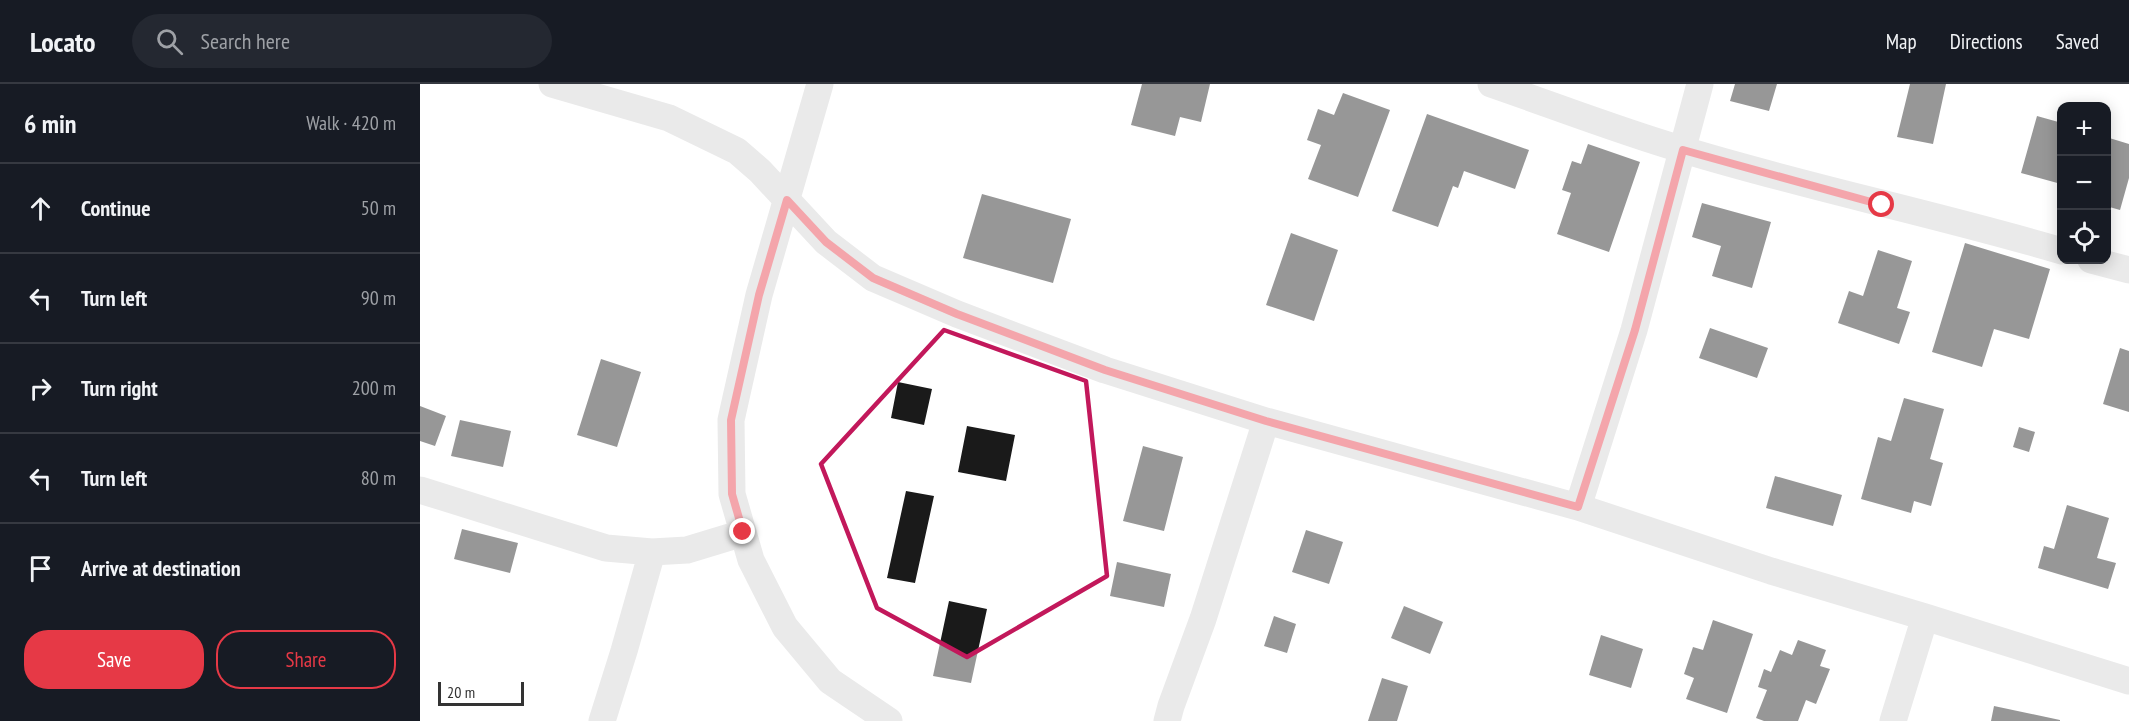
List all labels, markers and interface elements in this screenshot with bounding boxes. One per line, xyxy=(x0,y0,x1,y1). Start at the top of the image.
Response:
search box xyxy=(132,14,552,68)
text: Locato xyxy=(30,23,96,60)
icon: search xyxy=(153,25,186,58)
text: Search here xyxy=(201,27,290,55)
text: Map xyxy=(1886,28,1917,55)
text: Directions xyxy=(1950,28,2023,55)
text: Saved xyxy=(2056,28,2099,55)
map controls xyxy=(2057,102,2111,264)
button: + xyxy=(2057,102,2111,156)
text: 6 min xyxy=(24,107,77,140)
text: Walk · 420 m xyxy=(306,110,396,136)
button: − xyxy=(2057,156,2111,210)
route start xyxy=(1868,191,1894,217)
icon: ahead xyxy=(24,192,57,225)
text: Continue xyxy=(81,194,151,222)
text: 50 m xyxy=(361,195,396,221)
button: locate xyxy=(2057,210,2111,264)
icon: left xyxy=(24,282,57,315)
text: Turn left xyxy=(81,284,147,312)
text: 90 m xyxy=(361,285,396,311)
icon: right xyxy=(24,372,57,405)
text: Turn right xyxy=(81,374,158,402)
text: 200 m xyxy=(352,375,396,401)
icon: left xyxy=(24,462,57,495)
text: Turn left xyxy=(81,464,147,492)
text: 80 m xyxy=(361,465,396,491)
route end xyxy=(729,518,755,544)
icon: arrive xyxy=(24,552,57,585)
text: Arrive at destination xyxy=(81,554,241,582)
button: Save xyxy=(24,630,204,689)
button: Share xyxy=(216,630,396,689)
scale bar xyxy=(438,679,524,706)
text: 20 m xyxy=(447,682,475,702)

